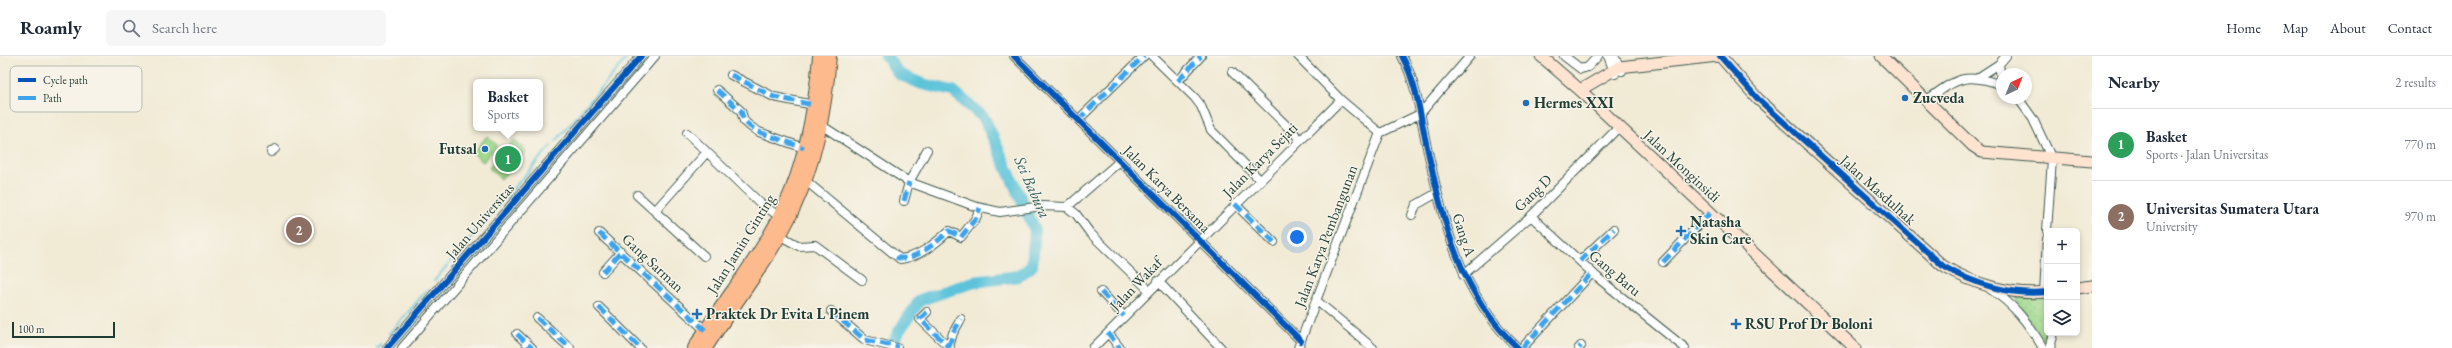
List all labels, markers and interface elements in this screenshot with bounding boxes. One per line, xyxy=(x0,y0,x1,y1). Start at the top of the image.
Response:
search box xyxy=(106,10,386,46)
text: Roamly xyxy=(20,15,82,40)
icon: search xyxy=(120,17,142,39)
text: Search here xyxy=(152,18,217,37)
text: Home xyxy=(2226,19,2261,37)
text: Map xyxy=(2283,19,2308,37)
text: About xyxy=(2330,19,2366,37)
text: Contact xyxy=(2388,19,2432,37)
legend xyxy=(10,66,142,112)
north arrow xyxy=(1996,68,2032,104)
text: Nearby xyxy=(2108,71,2160,93)
text: Cycle path xyxy=(43,73,88,87)
text: 2 results xyxy=(2395,74,2436,91)
popup xyxy=(473,79,543,131)
text: Basket xyxy=(487,87,529,106)
place label: Zucveda xyxy=(1913,88,1965,107)
text: Path xyxy=(43,91,62,105)
place label: Hermes XXI xyxy=(1534,93,1614,112)
marker: Zucveda xyxy=(1900,93,1910,103)
marker: Hermes XXI xyxy=(1521,98,1531,108)
text: Sports xyxy=(487,106,519,123)
street label: Jalan Karya Sejati xyxy=(1217,118,1301,203)
street label: Jalan Monginsidi xyxy=(1639,124,1725,206)
text: Basket xyxy=(2146,127,2187,146)
text: 1 xyxy=(2118,136,2124,153)
text: 770 m xyxy=(2405,136,2436,153)
place label: Futsal xyxy=(439,139,478,158)
street label: Jalan Karya Bersama xyxy=(1118,139,1215,236)
marker: Futsal xyxy=(480,144,490,154)
pin: 1 xyxy=(495,144,521,174)
text: Sports · Jalan Universitas xyxy=(2146,146,2268,163)
street label: Jalan Masdulhak xyxy=(1835,149,1921,229)
water label: Sei Babura xyxy=(1009,152,1056,222)
street label: Jalan Karya Pembangunan xyxy=(1289,162,1361,311)
street label: Gang D xyxy=(1510,170,1556,215)
street label: Jalan Universitas xyxy=(440,178,518,264)
street label: Jalan Jamin Ginting xyxy=(701,190,779,299)
text: Universitas Sumatera Utara xyxy=(2146,199,2319,218)
text: 2 xyxy=(2118,208,2124,225)
text: 970 m xyxy=(2405,208,2436,225)
street label: Gang A xyxy=(1449,211,1481,260)
place label: Natasha Skin Care xyxy=(1690,212,1751,248)
pin: 2 xyxy=(286,215,312,245)
text: University xyxy=(2146,218,2198,235)
marker: Natasha Skin Care xyxy=(1675,225,1687,237)
your location xyxy=(1287,227,1307,247)
map controls xyxy=(2044,228,2080,336)
button: + xyxy=(2044,228,2080,264)
street label: Gang Sarman xyxy=(618,229,688,296)
street label: Gang Baru xyxy=(1585,245,1645,300)
street label: Jalan Wakaf xyxy=(1104,251,1168,316)
button: − xyxy=(2044,264,2080,300)
button: layers xyxy=(2044,300,2080,336)
place label: Praktek Dr Evita L Pinem xyxy=(706,304,869,323)
marker: Praktek Dr Evita L Pinem xyxy=(691,308,703,320)
place label: RSU Prof Dr Boloni xyxy=(1745,314,1873,333)
marker: RSU Prof Dr Boloni xyxy=(1730,318,1742,330)
scale bar xyxy=(12,320,115,339)
text: 100 m xyxy=(18,322,45,336)

